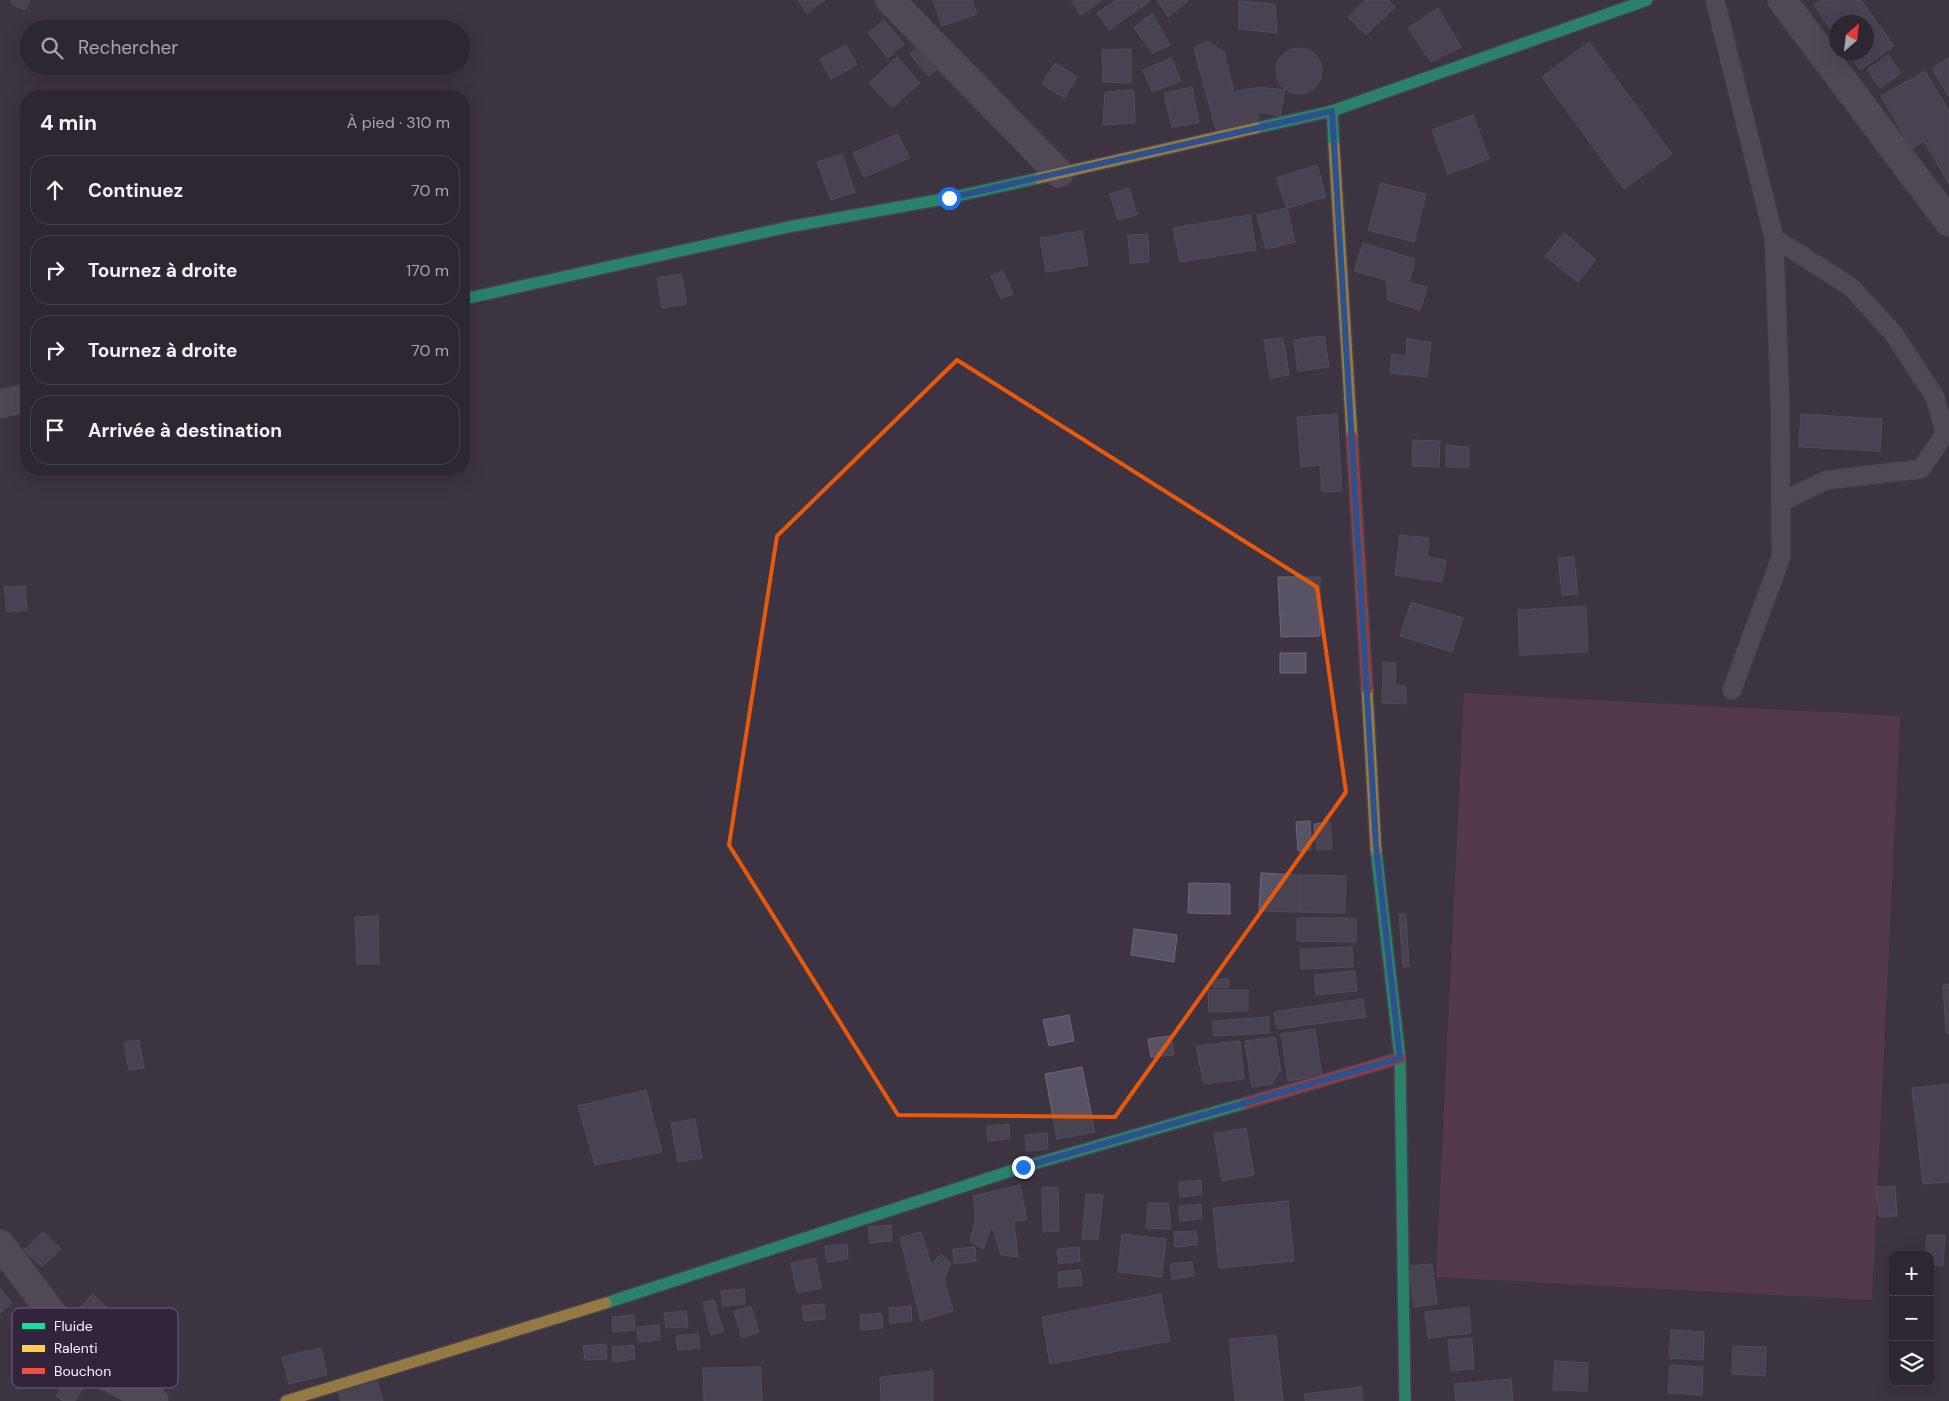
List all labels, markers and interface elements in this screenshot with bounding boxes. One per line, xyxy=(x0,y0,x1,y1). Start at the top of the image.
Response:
north arrow xyxy=(1829,15,1874,60)
search box xyxy=(20,20,470,75)
icon: search xyxy=(38,34,66,62)
text: Rechercher xyxy=(78,35,178,60)
text: 4 min xyxy=(40,109,97,137)
text: À pied · 310 m xyxy=(347,112,450,133)
icon: ahead xyxy=(41,176,69,204)
text: Continuez xyxy=(88,178,183,203)
text: 70 m xyxy=(411,180,449,201)
route start xyxy=(938,187,961,210)
icon: right xyxy=(41,256,69,284)
text: Tournez à droite xyxy=(88,258,238,283)
text: 170 m xyxy=(406,260,449,281)
icon: right xyxy=(41,336,69,364)
text: Tournez à droite xyxy=(88,338,238,363)
text: 70 m xyxy=(411,340,449,361)
icon: arrive xyxy=(41,416,69,444)
text: Arrivée à destination xyxy=(88,418,282,443)
route end xyxy=(1012,1156,1035,1179)
map controls xyxy=(1889,1251,1934,1386)
button: + xyxy=(1889,1251,1934,1296)
button: − xyxy=(1889,1296,1934,1341)
legend xyxy=(12,1308,178,1388)
text: Fluide xyxy=(54,1317,93,1335)
text: Ralenti xyxy=(54,1339,98,1357)
button: layers xyxy=(1889,1341,1934,1386)
text: Bouchon xyxy=(54,1362,111,1380)

